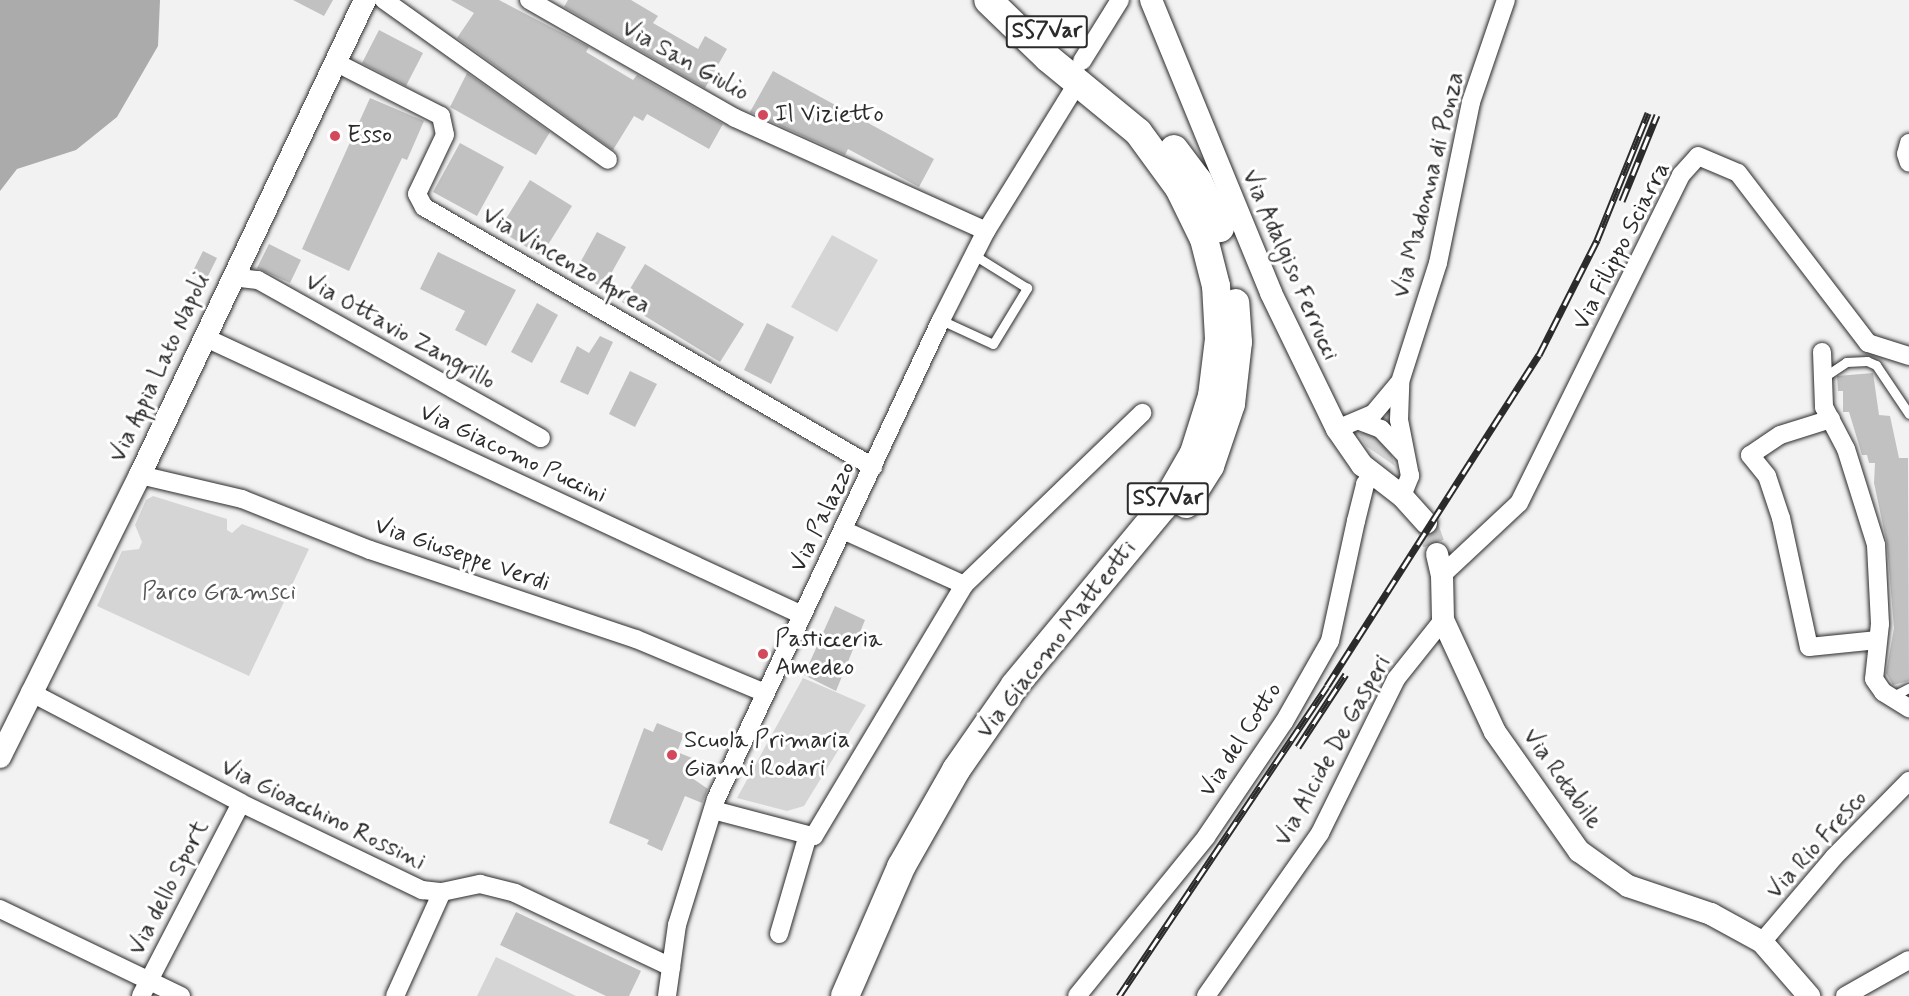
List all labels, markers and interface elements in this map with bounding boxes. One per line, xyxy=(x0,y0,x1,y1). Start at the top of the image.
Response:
road number: SS7Var xyxy=(1005,13,1089,51)
street label: Via San Giulio xyxy=(617,15,753,107)
street label: Via Madonna di Ponza xyxy=(1388,71,1470,299)
place label: Il Vizietto xyxy=(775,101,884,129)
marker: Il Vizietto xyxy=(756,108,770,122)
place label: Esso xyxy=(347,122,392,150)
marker: Esso xyxy=(328,129,342,143)
street label: Via Filippo Sciarra xyxy=(1567,157,1677,335)
street label: Via Adalgiso Ferrucci xyxy=(1235,165,1345,365)
street label: Via Vincenzo Aprea xyxy=(477,202,655,320)
street label: Via Ottavio Zangrillo xyxy=(299,267,501,397)
street label: Via Appia Lato Napoli xyxy=(104,269,216,467)
street label: Via Giacomo Puccini xyxy=(415,398,611,510)
street label: Via Palazzo xyxy=(785,459,861,575)
road number: SS7Var xyxy=(1126,480,1210,518)
street label: Via Giuseppe Verdi xyxy=(371,512,553,598)
street label: Via Giacomo Matteotti xyxy=(971,536,1143,744)
park label: Parco Gramsci xyxy=(143,579,295,607)
place label: Pasticceria Amedeo xyxy=(775,626,882,682)
marker: Pasticceria Amedeo xyxy=(756,647,770,661)
street label: Via Alcide De Gasperi xyxy=(1268,650,1398,852)
street label: Via del Cotto xyxy=(1192,676,1290,804)
street label: Via Rotabile xyxy=(1516,723,1608,835)
place label: Scuola Primaria Gianni Rodari xyxy=(684,727,850,783)
marker: Scuola Primaria Gianni Rodari xyxy=(665,748,679,762)
street label: Via Gioacchino Rossini xyxy=(219,754,427,876)
street label: Via Rio Fresco xyxy=(1761,785,1873,905)
street label: Via dello Sport xyxy=(123,815,215,961)

